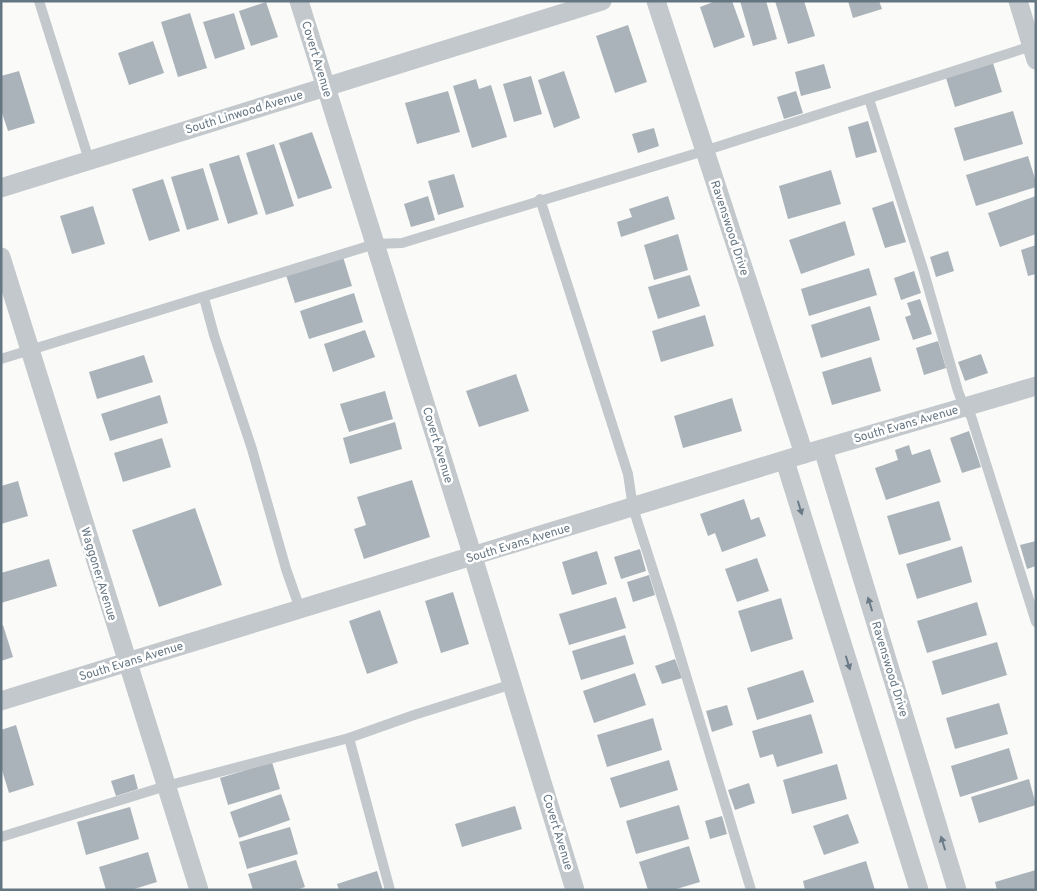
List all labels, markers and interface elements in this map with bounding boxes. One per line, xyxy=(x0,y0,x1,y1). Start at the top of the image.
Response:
street label: Covert Avenue xyxy=(297,19,335,99)
street label: South Linwood Avenue xyxy=(184,87,305,138)
street label: Ravenswood Drive xyxy=(706,179,752,278)
street label: South Evans Avenue xyxy=(852,402,960,448)
street label: Covert Avenue xyxy=(418,405,456,485)
one-way arrow xyxy=(796,500,804,515)
street label: South Evans Avenue xyxy=(464,521,572,567)
street label: Waggoner Avenue xyxy=(76,526,120,623)
one-way arrow xyxy=(866,596,874,611)
street label: Ravenswood Drive xyxy=(867,619,911,719)
street label: South Evans Avenue xyxy=(77,639,185,685)
one-way arrow xyxy=(845,655,853,670)
street label: Covert Avenue xyxy=(538,792,576,872)
one-way arrow xyxy=(938,835,946,850)

